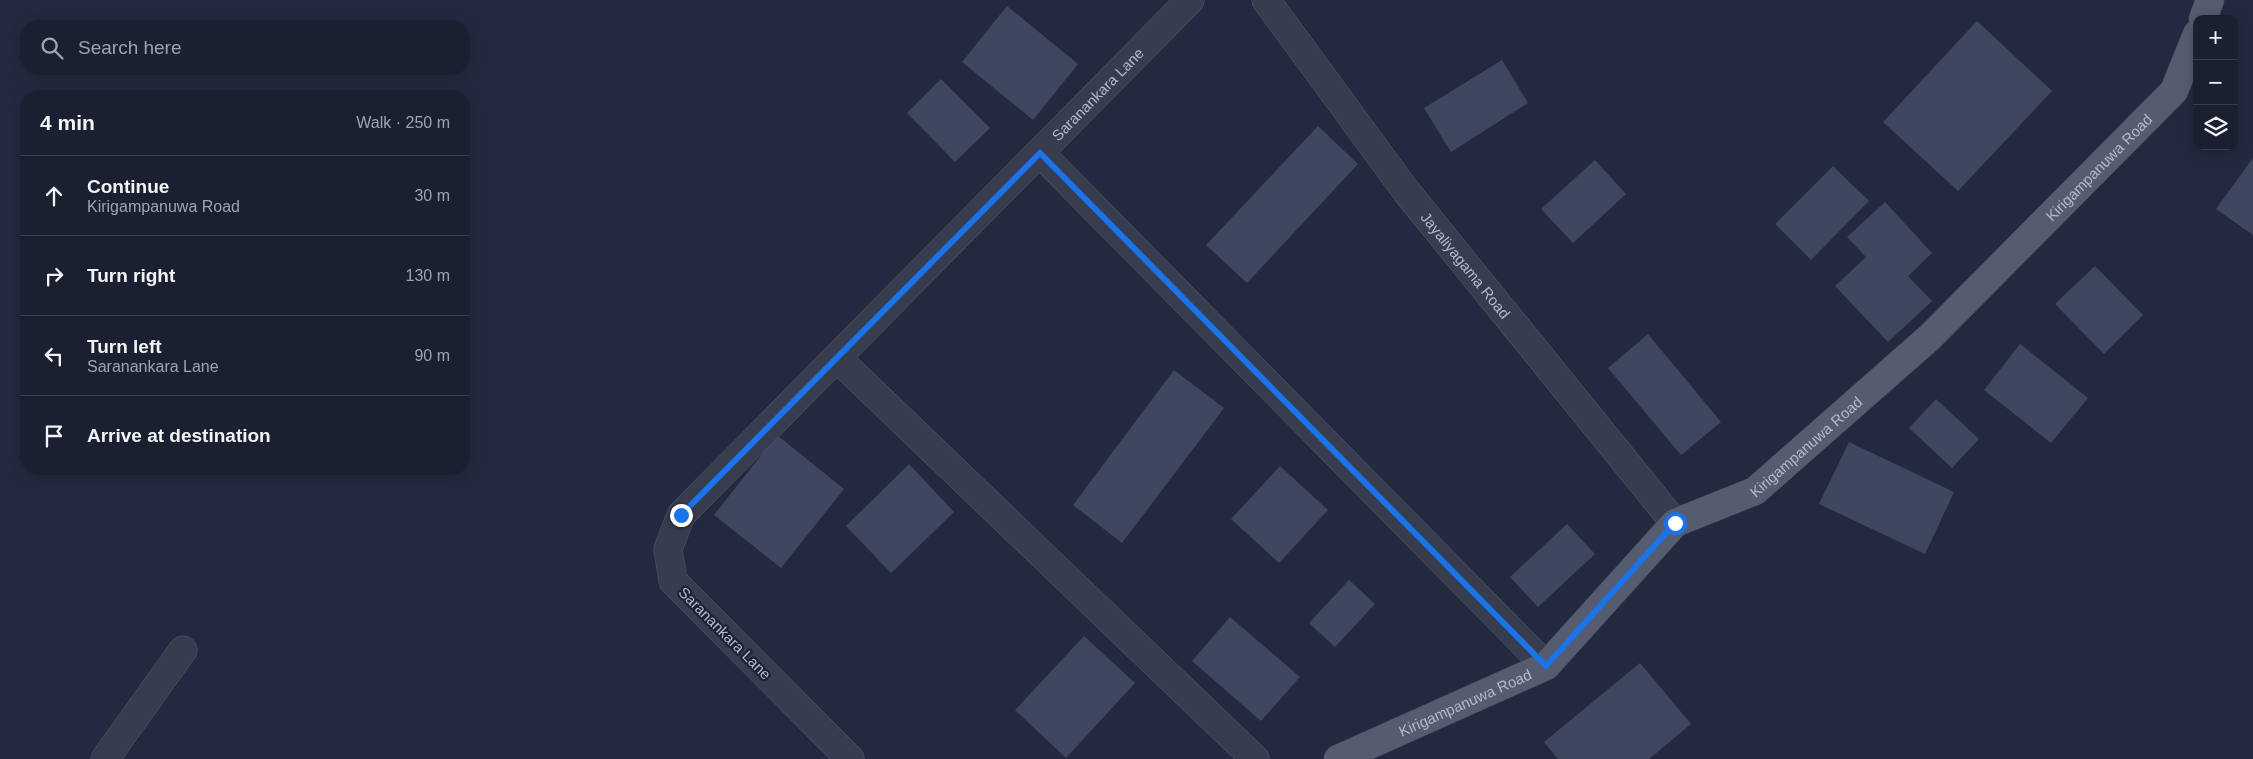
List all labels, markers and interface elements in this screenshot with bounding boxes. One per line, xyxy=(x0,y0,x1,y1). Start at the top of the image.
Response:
map controls xyxy=(2193,15,2238,150)
button: + xyxy=(2193,15,2238,60)
search box xyxy=(20,20,470,75)
icon: search xyxy=(38,34,66,62)
text: Search here xyxy=(78,37,182,58)
street label: Saranankara Lane xyxy=(1048,44,1147,144)
button: − xyxy=(2193,60,2238,105)
button: layers xyxy=(2193,105,2238,150)
street label: Kirigampanuwa Road xyxy=(2042,110,2155,224)
text: 4 min xyxy=(40,111,95,134)
text: Walk · 250 m xyxy=(356,114,450,131)
text: Continue xyxy=(87,176,169,197)
icon: ahead xyxy=(40,182,68,210)
text: 30 m xyxy=(414,187,450,204)
text: Kirigampanuwa Road xyxy=(87,198,240,215)
street label: Jayaliyagama Road xyxy=(1418,208,1514,322)
icon: right xyxy=(40,262,68,290)
text: Turn right xyxy=(87,265,175,286)
text: 130 m xyxy=(406,267,450,284)
text: Turn left xyxy=(87,336,162,357)
icon: left xyxy=(40,342,68,370)
text: 90 m xyxy=(414,347,450,364)
text: Saranankara Lane xyxy=(87,358,219,375)
street label: Kirigampanuwa Road xyxy=(1746,393,1865,500)
icon: arrive xyxy=(40,422,68,450)
text: Arrive at destination xyxy=(87,425,271,446)
route end xyxy=(670,504,693,527)
route start xyxy=(1664,512,1687,535)
street label: Saranankara Lane xyxy=(675,583,775,683)
street label: Kirigampanuwa Road xyxy=(1396,665,1534,739)

